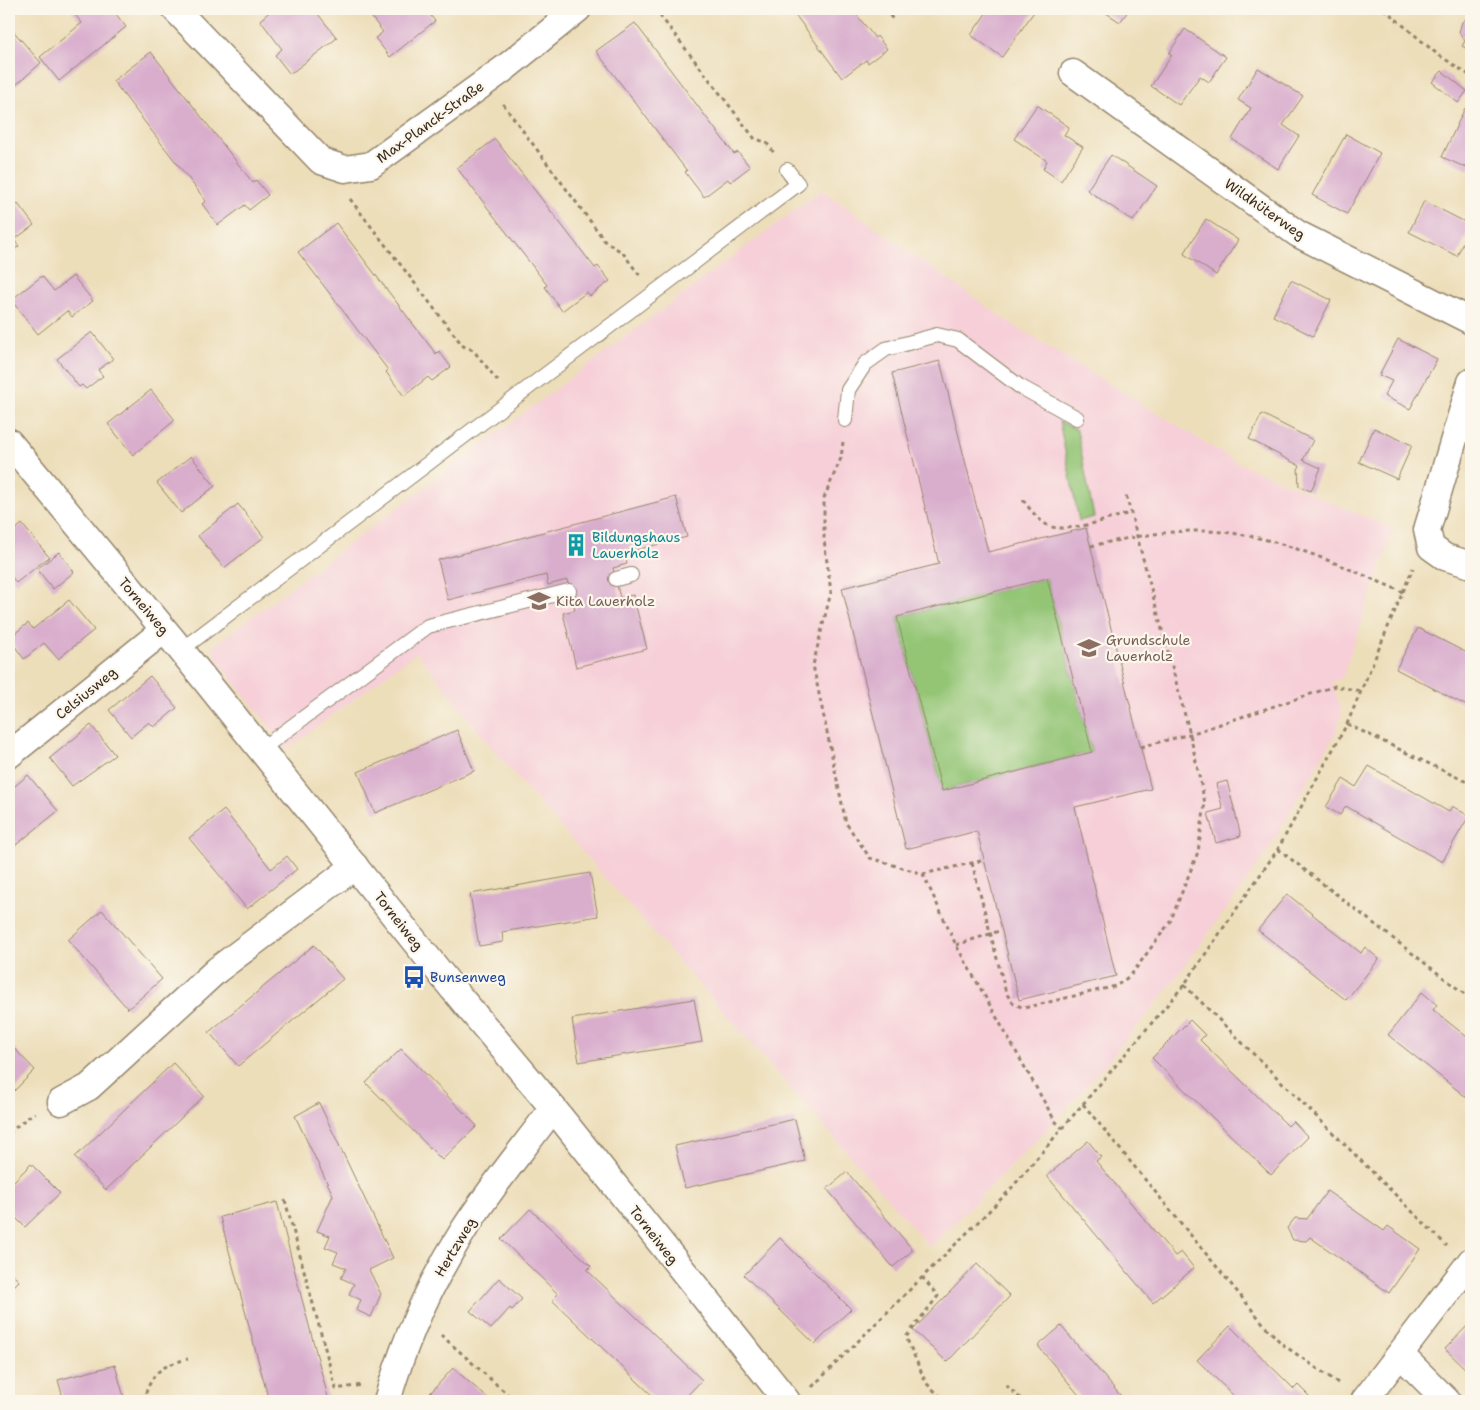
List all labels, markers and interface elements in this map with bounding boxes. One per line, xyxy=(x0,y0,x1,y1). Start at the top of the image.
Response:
street label: Max-Planck-Straße xyxy=(373,77,487,167)
street label: Wildhüterweg xyxy=(1221,174,1309,244)
place label: Bildungshaus Lauerholz xyxy=(592,528,681,562)
building icon: Bildungshaus Lauerholz xyxy=(563,532,589,558)
street label: Torneiweg xyxy=(115,573,173,639)
school or university icon: Kita Lauerholz xyxy=(526,588,552,614)
place label: Kita Lauerholz xyxy=(556,592,655,610)
place label: Grundschule Lauerholz xyxy=(1106,631,1190,665)
school or university icon: Grundschule Lauerholz xyxy=(1076,635,1102,661)
street label: Celsiusweg xyxy=(52,663,120,723)
street label: Torneiweg xyxy=(370,888,428,954)
bus stop icon: Bunsenweg xyxy=(401,964,427,990)
place label: Bunsenweg xyxy=(430,968,506,986)
street label: Torneiweg xyxy=(625,1202,683,1268)
street label: Hertzweg xyxy=(430,1214,480,1280)

